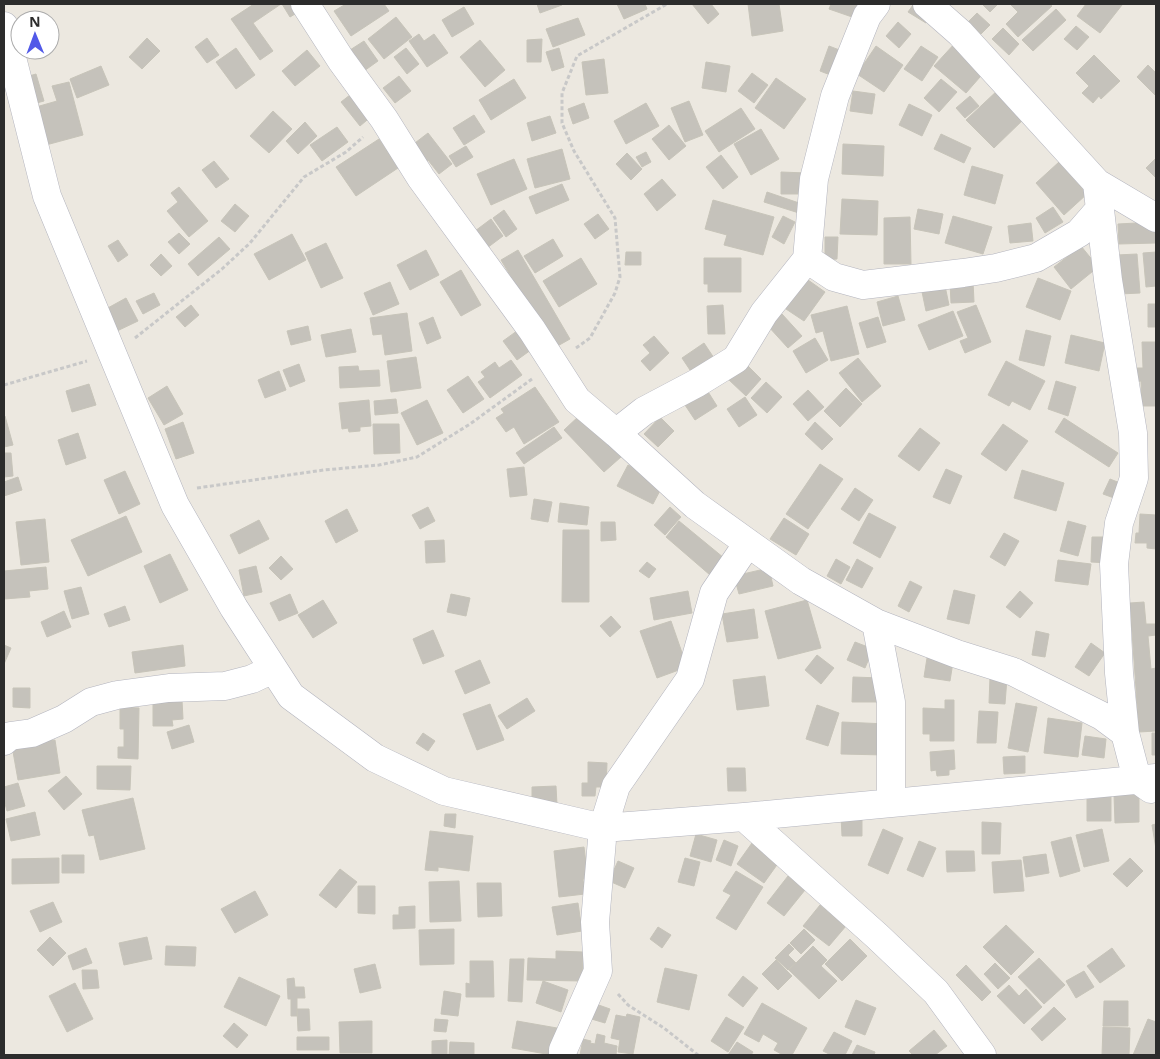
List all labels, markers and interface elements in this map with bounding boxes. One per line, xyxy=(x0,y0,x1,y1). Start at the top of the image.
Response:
north arrow xyxy=(10,10,60,60)
text: N xyxy=(29,12,41,31)

